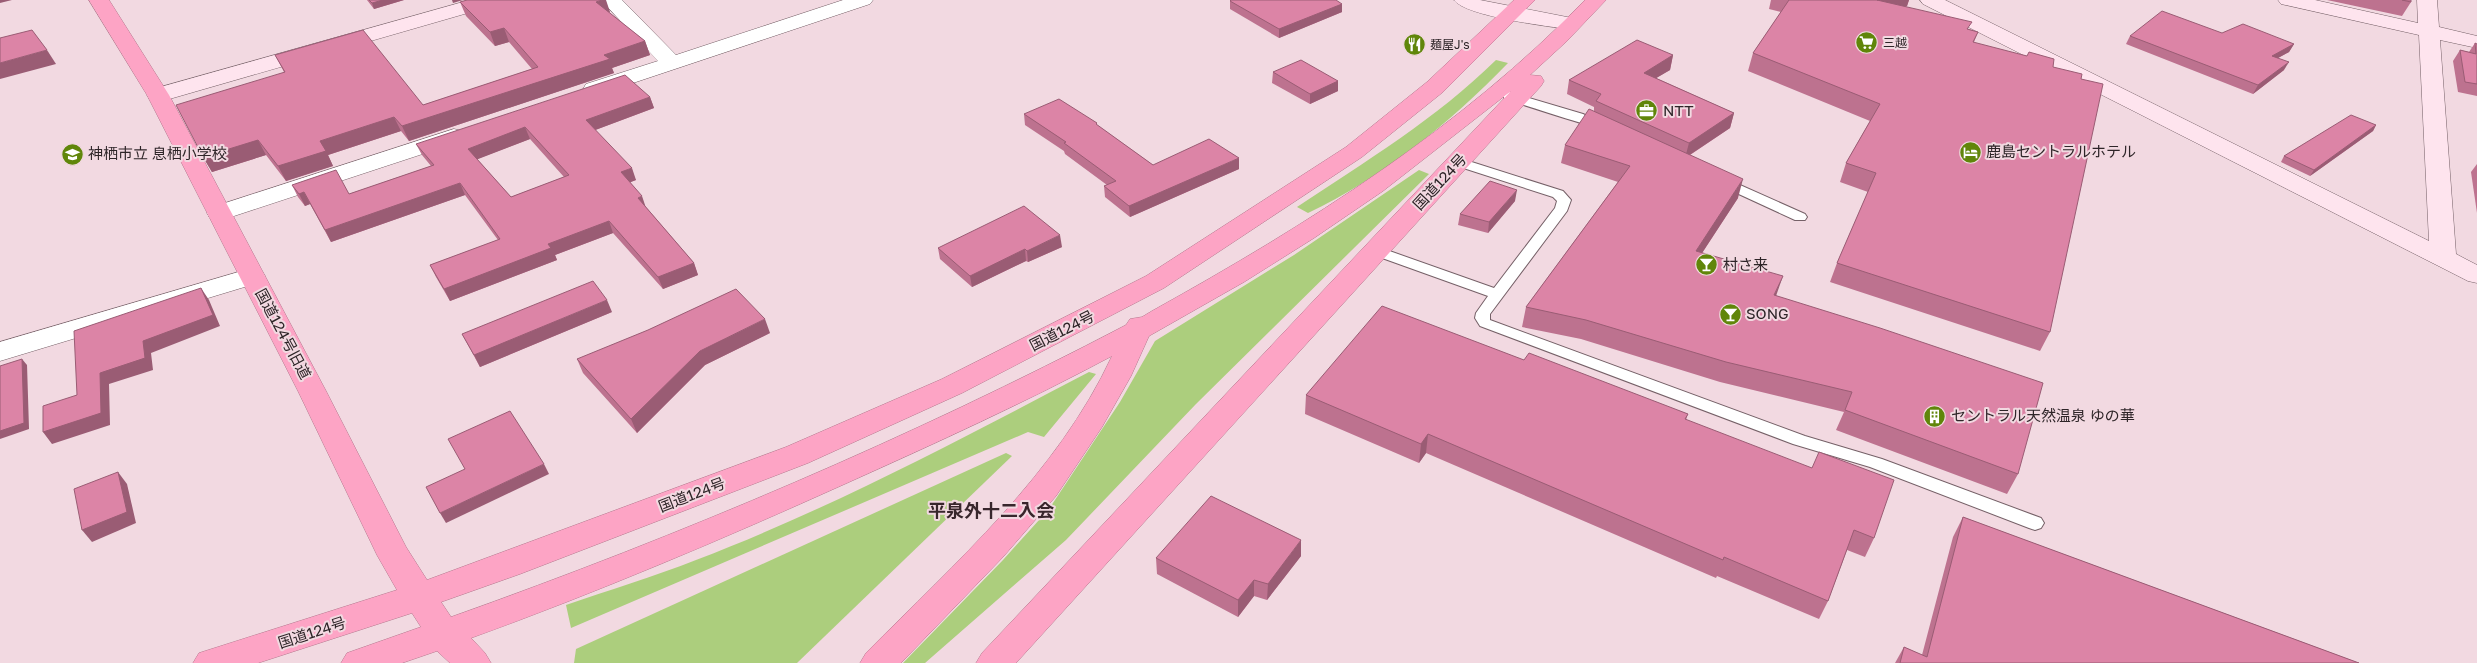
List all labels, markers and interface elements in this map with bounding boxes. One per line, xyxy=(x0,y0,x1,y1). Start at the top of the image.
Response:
supermarket icon: 三越 xyxy=(1855,31,1879,55)
restaurant icon: 麺屋J's xyxy=(1402,33,1426,57)
place label: 三越 xyxy=(1883,35,1907,50)
place label: 麺屋J's xyxy=(1430,37,1470,52)
office icon: NTT xyxy=(1635,99,1659,123)
place label: NTT xyxy=(1663,101,1694,119)
hotel icon: 鹿島セントラルホテル xyxy=(1958,140,1982,164)
school or university icon: 神栖市立 息栖小学校 xyxy=(60,142,84,166)
place label: 鹿島セントラルホテル xyxy=(1986,142,2136,160)
place label: 神栖市立 息栖小学校 xyxy=(88,144,227,162)
street label: 国道124号 xyxy=(1409,150,1470,213)
bar icon: 村さ来 xyxy=(1695,253,1719,277)
place label: 村さ来 xyxy=(1723,255,1768,273)
street label: 国道124号旧道 xyxy=(252,285,315,382)
bar icon: SONG xyxy=(1718,302,1742,326)
place label: SONG xyxy=(1746,304,1789,322)
street label: 国道124号 xyxy=(1026,306,1097,354)
building icon: セントラル天然温泉 ゆの華 xyxy=(1923,404,1947,428)
place label: セントラル天然温泉 ゆの華 xyxy=(1951,406,2135,424)
street label: 国道124号 xyxy=(656,473,728,515)
district label: 平泉外十二入会 xyxy=(928,499,1054,521)
street label: 国道124号 xyxy=(276,613,348,651)

